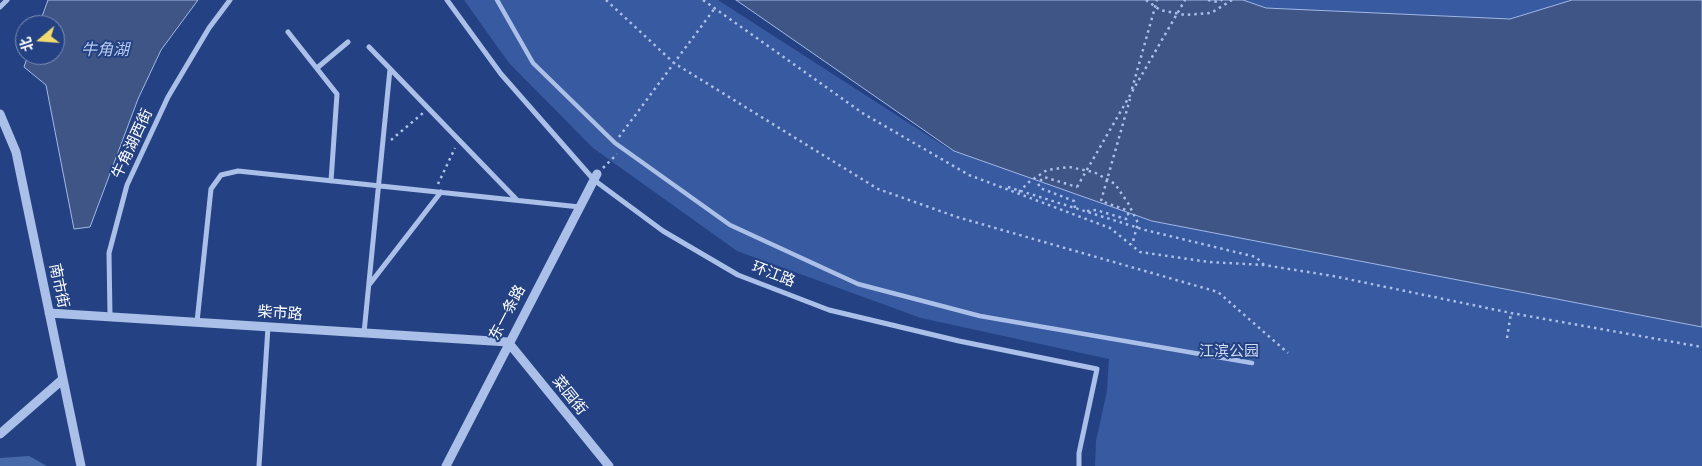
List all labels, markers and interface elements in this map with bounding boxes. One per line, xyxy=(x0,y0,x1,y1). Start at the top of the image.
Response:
north arrow xyxy=(15,15,65,65)
text: 北 xyxy=(17,35,36,53)
water label: 牛角湖 xyxy=(81,41,129,61)
street label: 牛角湖西街 xyxy=(109,106,157,182)
street label: 环江路 xyxy=(749,259,797,291)
street label: 南市街 xyxy=(45,262,71,310)
street label: 东一条路 xyxy=(486,282,530,344)
street label: 柴市路 xyxy=(257,303,303,325)
park label: 江滨公园 xyxy=(1199,343,1259,361)
street label: 菜园街 xyxy=(548,373,590,419)

